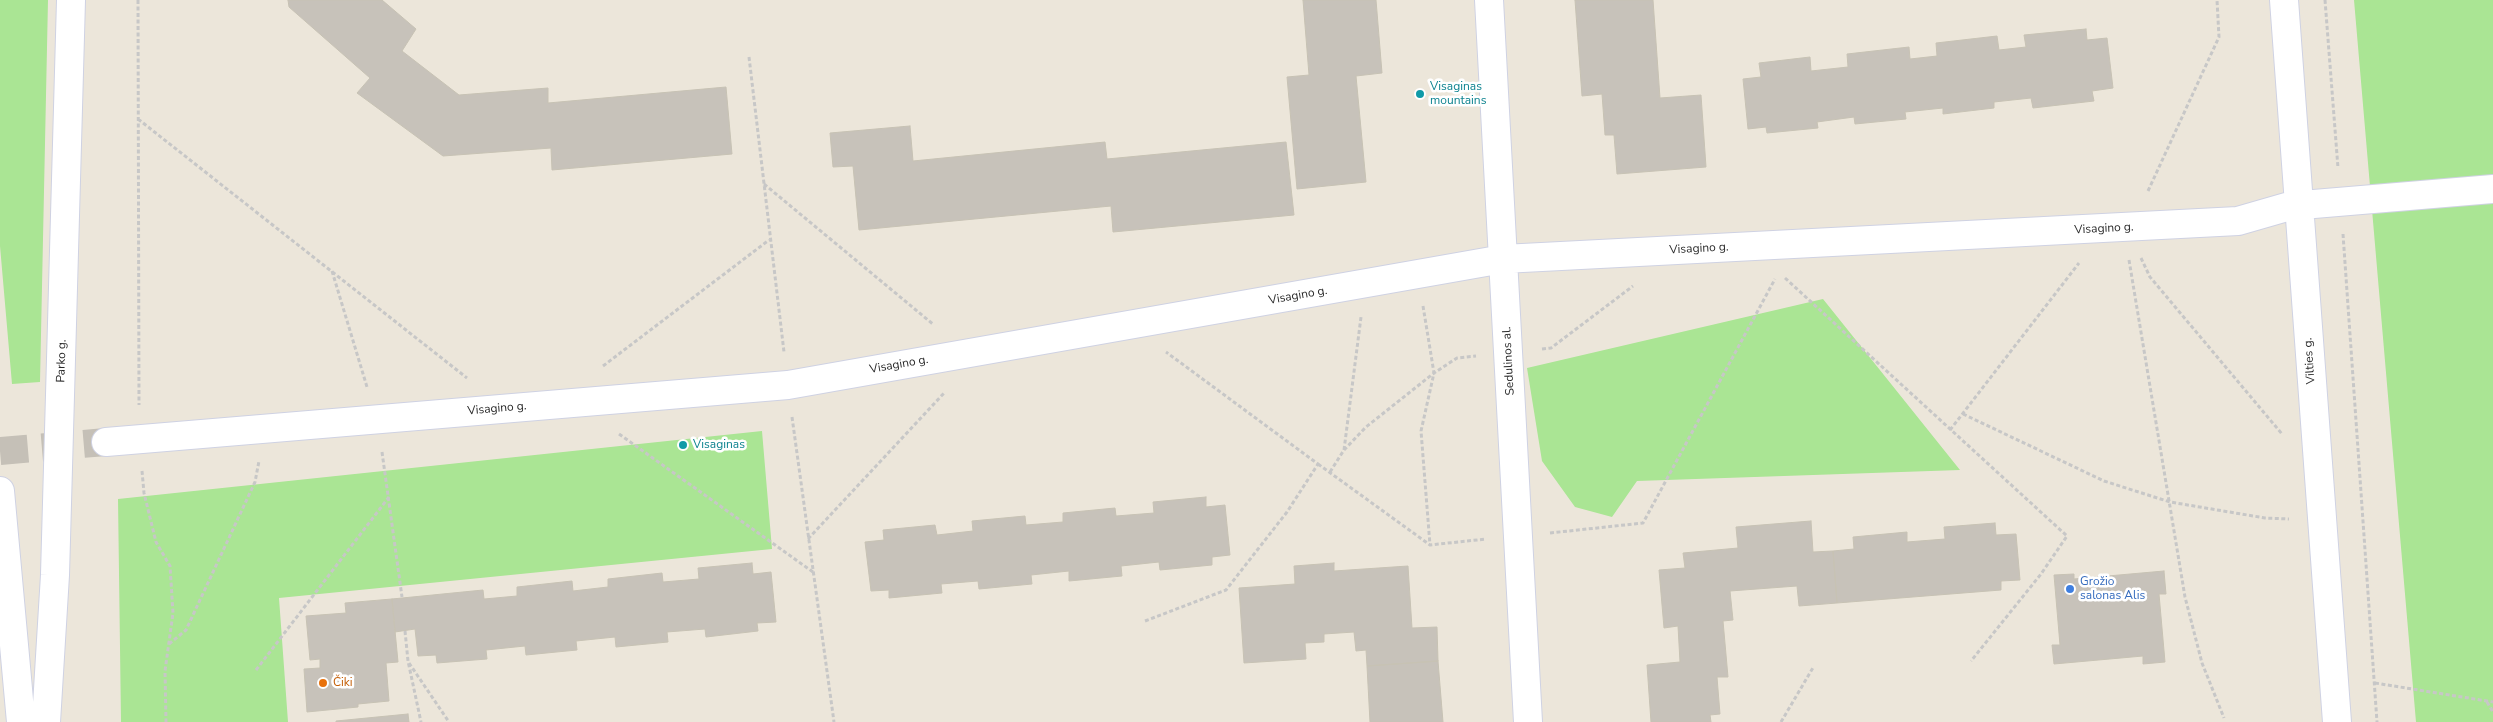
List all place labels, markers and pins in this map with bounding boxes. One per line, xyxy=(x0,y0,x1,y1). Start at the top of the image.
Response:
place label: Visaginas mountains xyxy=(1430,80,1486,108)
marker: Visaginas mountains xyxy=(1414,88,1426,100)
place label: Visaginas xyxy=(693,438,745,452)
marker: Visaginas xyxy=(677,439,689,451)
place label: Grožio salonas Alis xyxy=(2080,575,2145,603)
marker: Grožio salonas Alis xyxy=(2064,583,2076,595)
place label: Čiki xyxy=(333,676,353,690)
marker: Čiki xyxy=(317,677,329,689)

